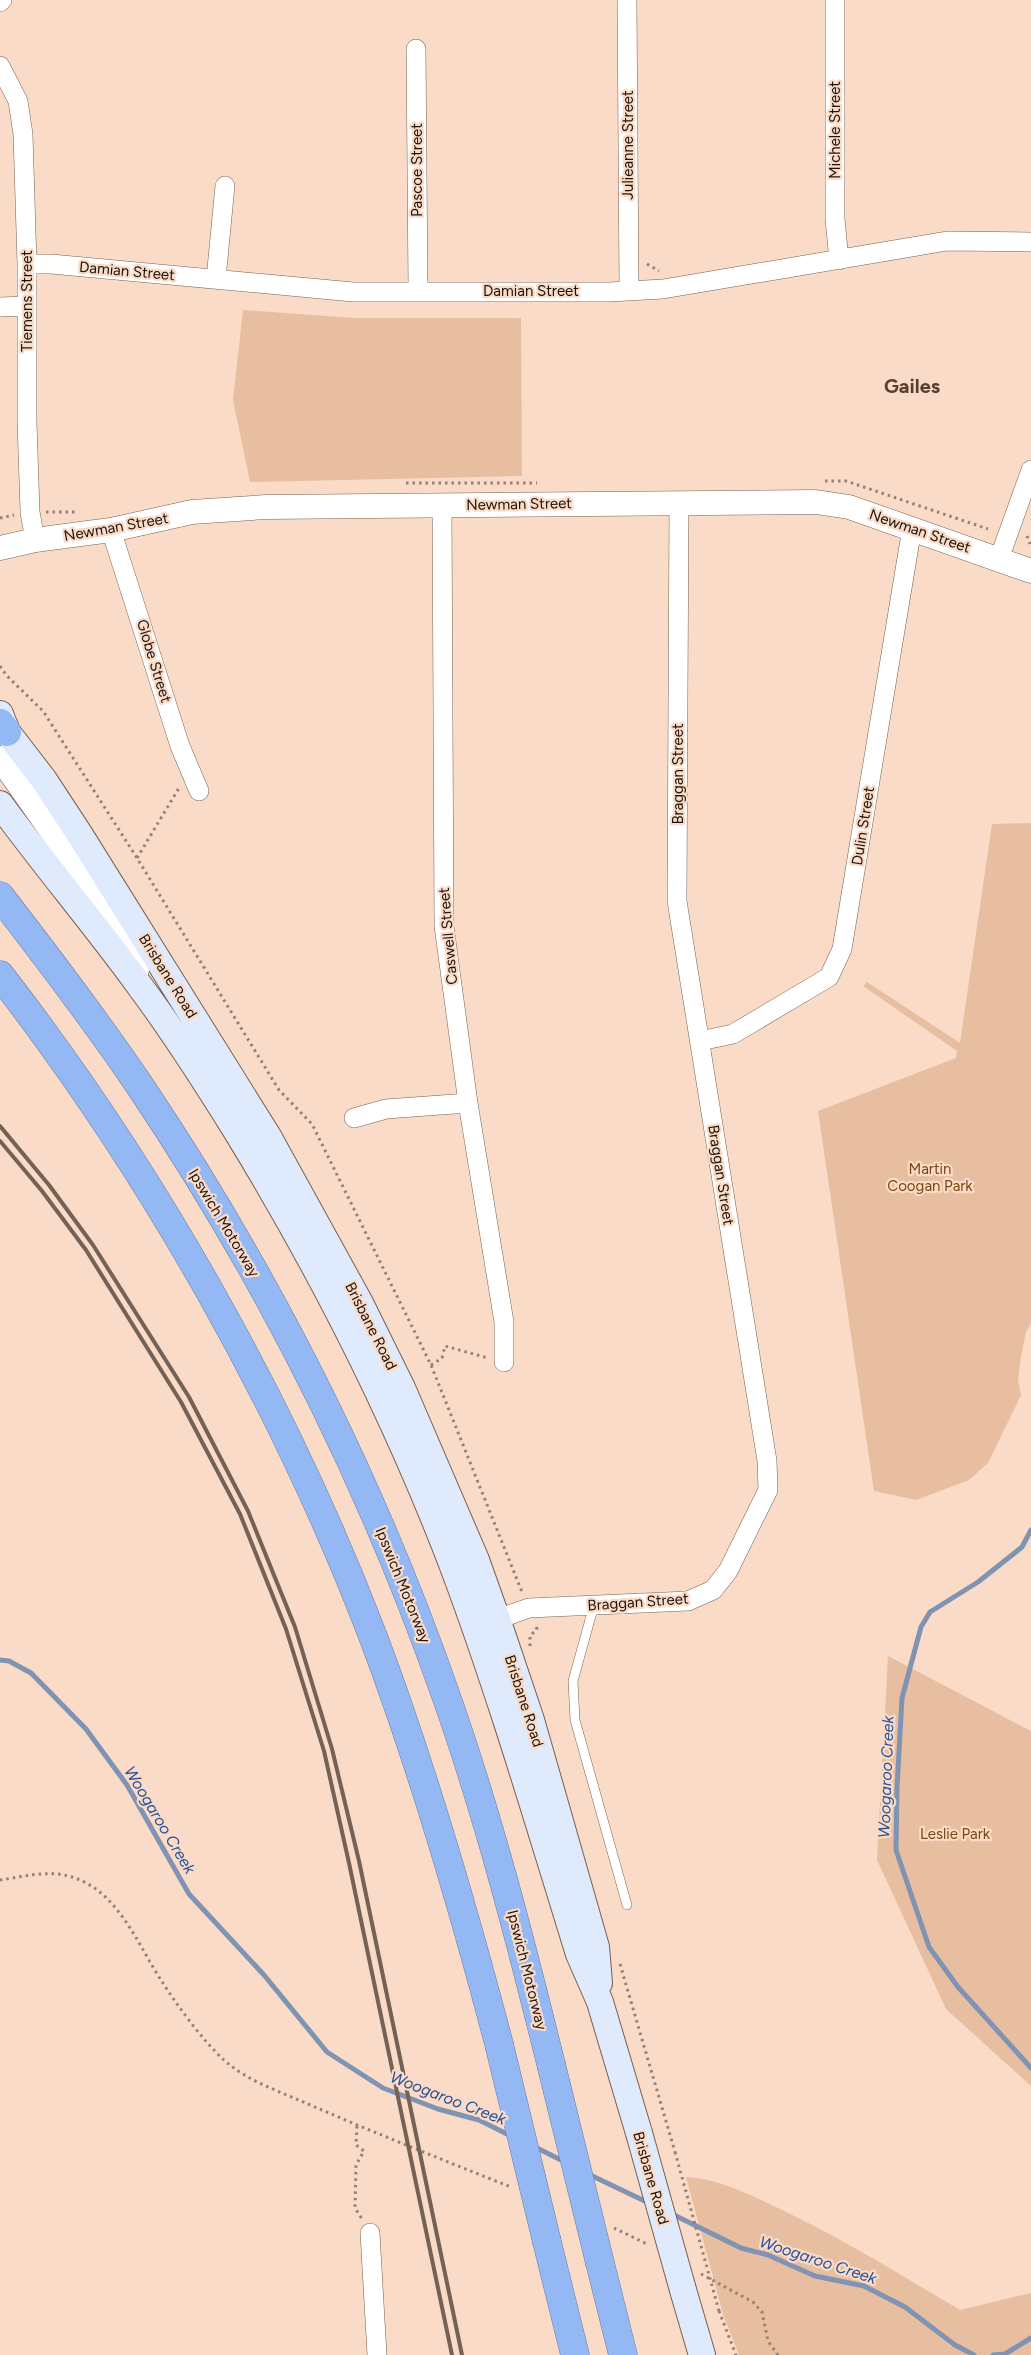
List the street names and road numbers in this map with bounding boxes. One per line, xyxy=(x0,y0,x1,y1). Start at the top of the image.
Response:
street label: Michele Street xyxy=(826,81,844,179)
street label: Julieanne Street xyxy=(619,90,637,200)
street label: Pascoe Street xyxy=(408,123,426,217)
street label: Tiemens Street xyxy=(18,250,36,352)
street label: Damian Street xyxy=(78,258,176,284)
street label: Damian Street xyxy=(483,282,579,300)
street label: Newman Street xyxy=(466,494,572,514)
street label: Newman Street xyxy=(867,505,973,557)
street label: Newman Street xyxy=(62,509,170,545)
street label: Globe Street xyxy=(133,617,175,705)
street label: Braggan Street xyxy=(669,723,687,825)
street label: Dulin Street xyxy=(848,785,878,867)
street label: Caswell Street xyxy=(435,886,461,985)
street label: Brisbane Road xyxy=(135,931,201,1021)
street label: Braggan Street xyxy=(704,1124,738,1227)
street label: Ipswich Motorway xyxy=(185,1166,263,1281)
street label: Brisbane Road xyxy=(341,1279,401,1373)
street label: Ipswich Motorway xyxy=(372,1525,434,1646)
street label: Braggan Street xyxy=(587,1589,689,1615)
street label: Brisbane Road xyxy=(501,1653,547,1749)
street label: Ipswich Motorway xyxy=(503,1908,551,2032)
street label: Brisbane Road xyxy=(629,2129,673,2227)

